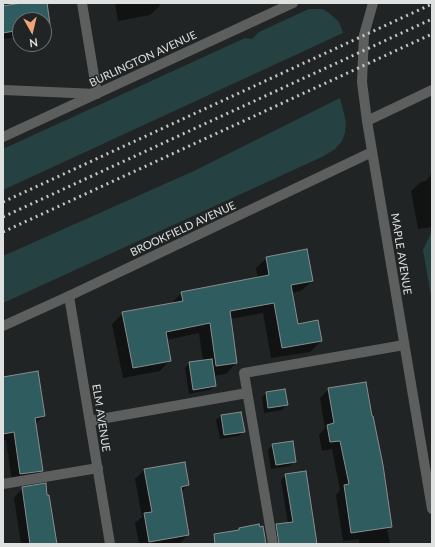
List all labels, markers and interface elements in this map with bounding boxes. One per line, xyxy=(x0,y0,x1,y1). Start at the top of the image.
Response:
north arrow xyxy=(12,12,52,52)
street label: BURLINGTON AVENUE xyxy=(87,28,199,90)
text: N xyxy=(29,36,39,50)
street label: BROOKFIELD AVENUE xyxy=(128,199,238,259)
street label: MAPLE AVENUE xyxy=(388,212,414,296)
street label: ELM AVENUE xyxy=(89,383,113,453)

